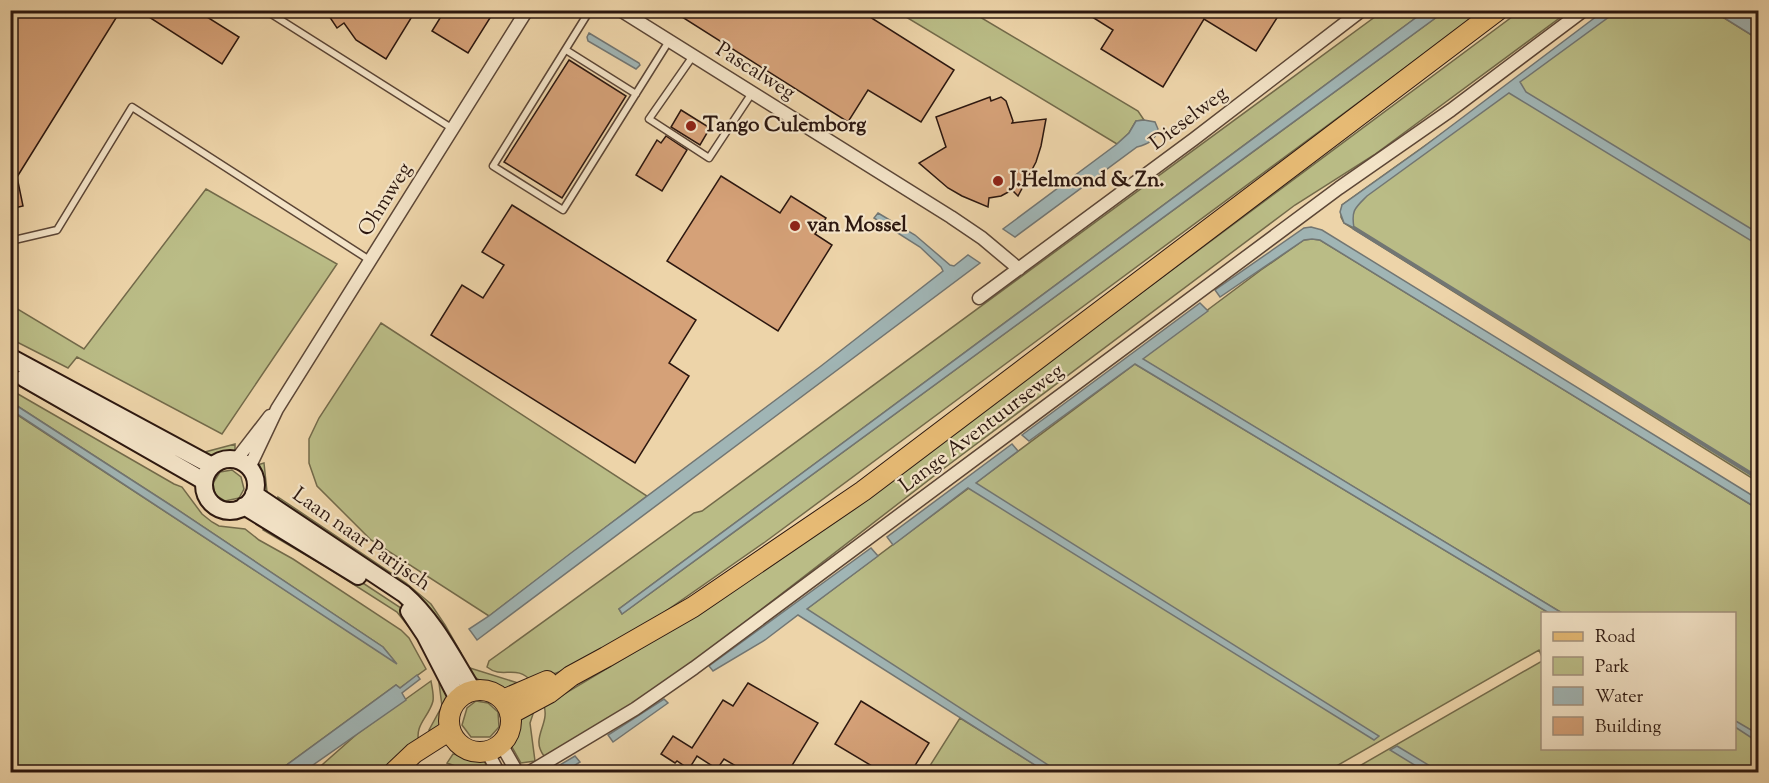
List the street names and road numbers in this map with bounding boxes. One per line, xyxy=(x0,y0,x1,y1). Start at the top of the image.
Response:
street label: Pascalweg xyxy=(709,36,801,108)
street label: Dieselweg xyxy=(1144,80,1234,158)
street label: Ohmweg xyxy=(352,157,420,243)
street label: Lange Aventuurseweg xyxy=(893,357,1071,501)
street label: Laan naar Parijsch xyxy=(286,481,436,599)

